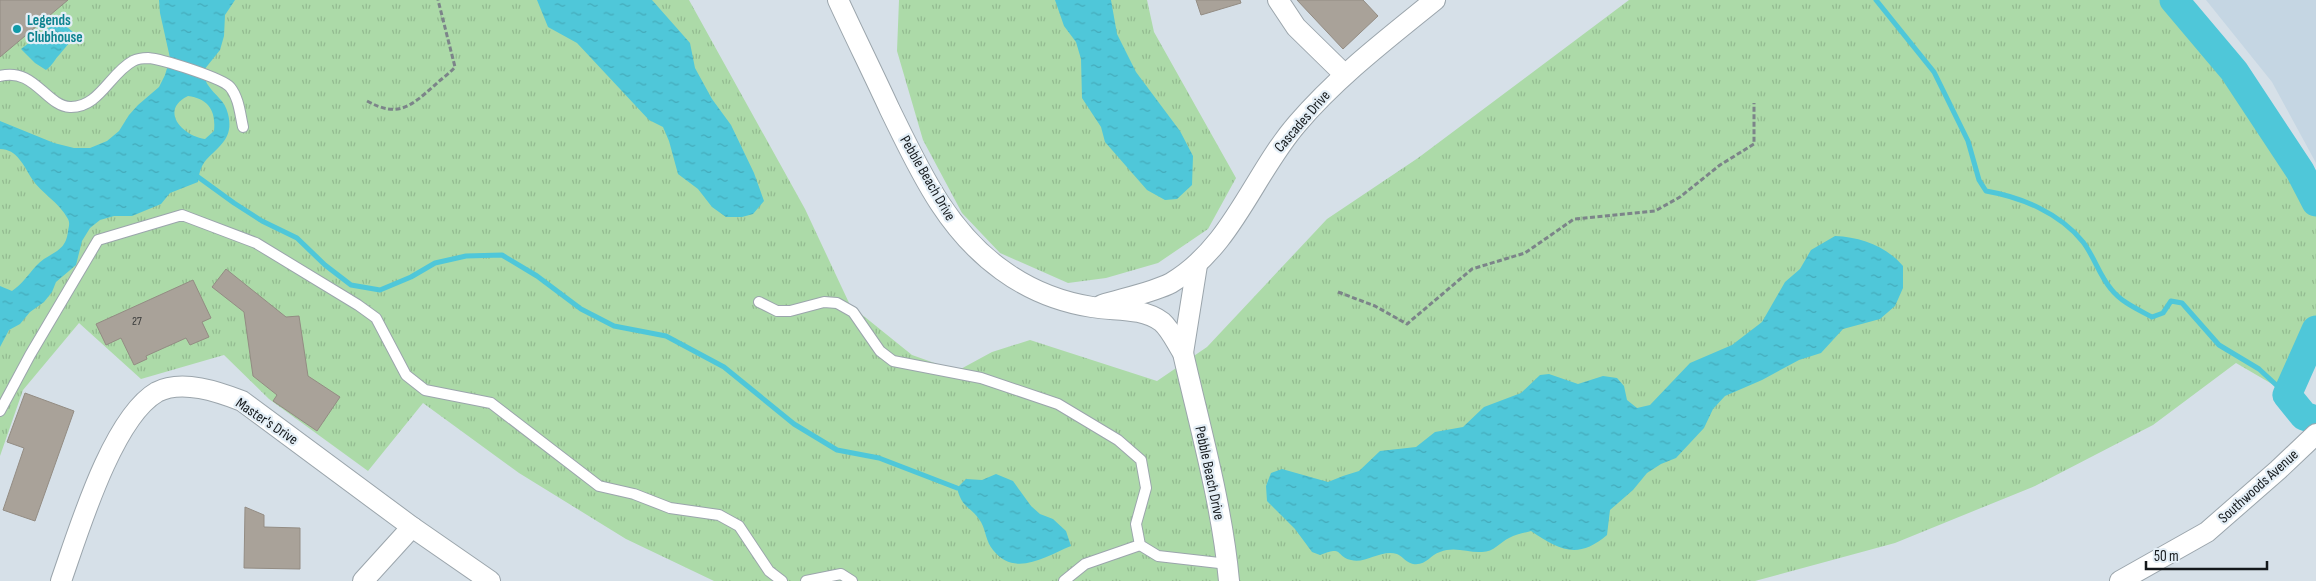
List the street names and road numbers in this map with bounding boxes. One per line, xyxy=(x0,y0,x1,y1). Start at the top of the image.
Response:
street label: Cascades Drive xyxy=(1270,86,1334,156)
street label: Pebble Beach Drive xyxy=(895,132,960,224)
street label: Master's Drive xyxy=(232,394,302,449)
street label: Pebble Beach Drive xyxy=(1190,424,1229,522)
street label: Southwoods Avenue xyxy=(2214,445,2302,527)

